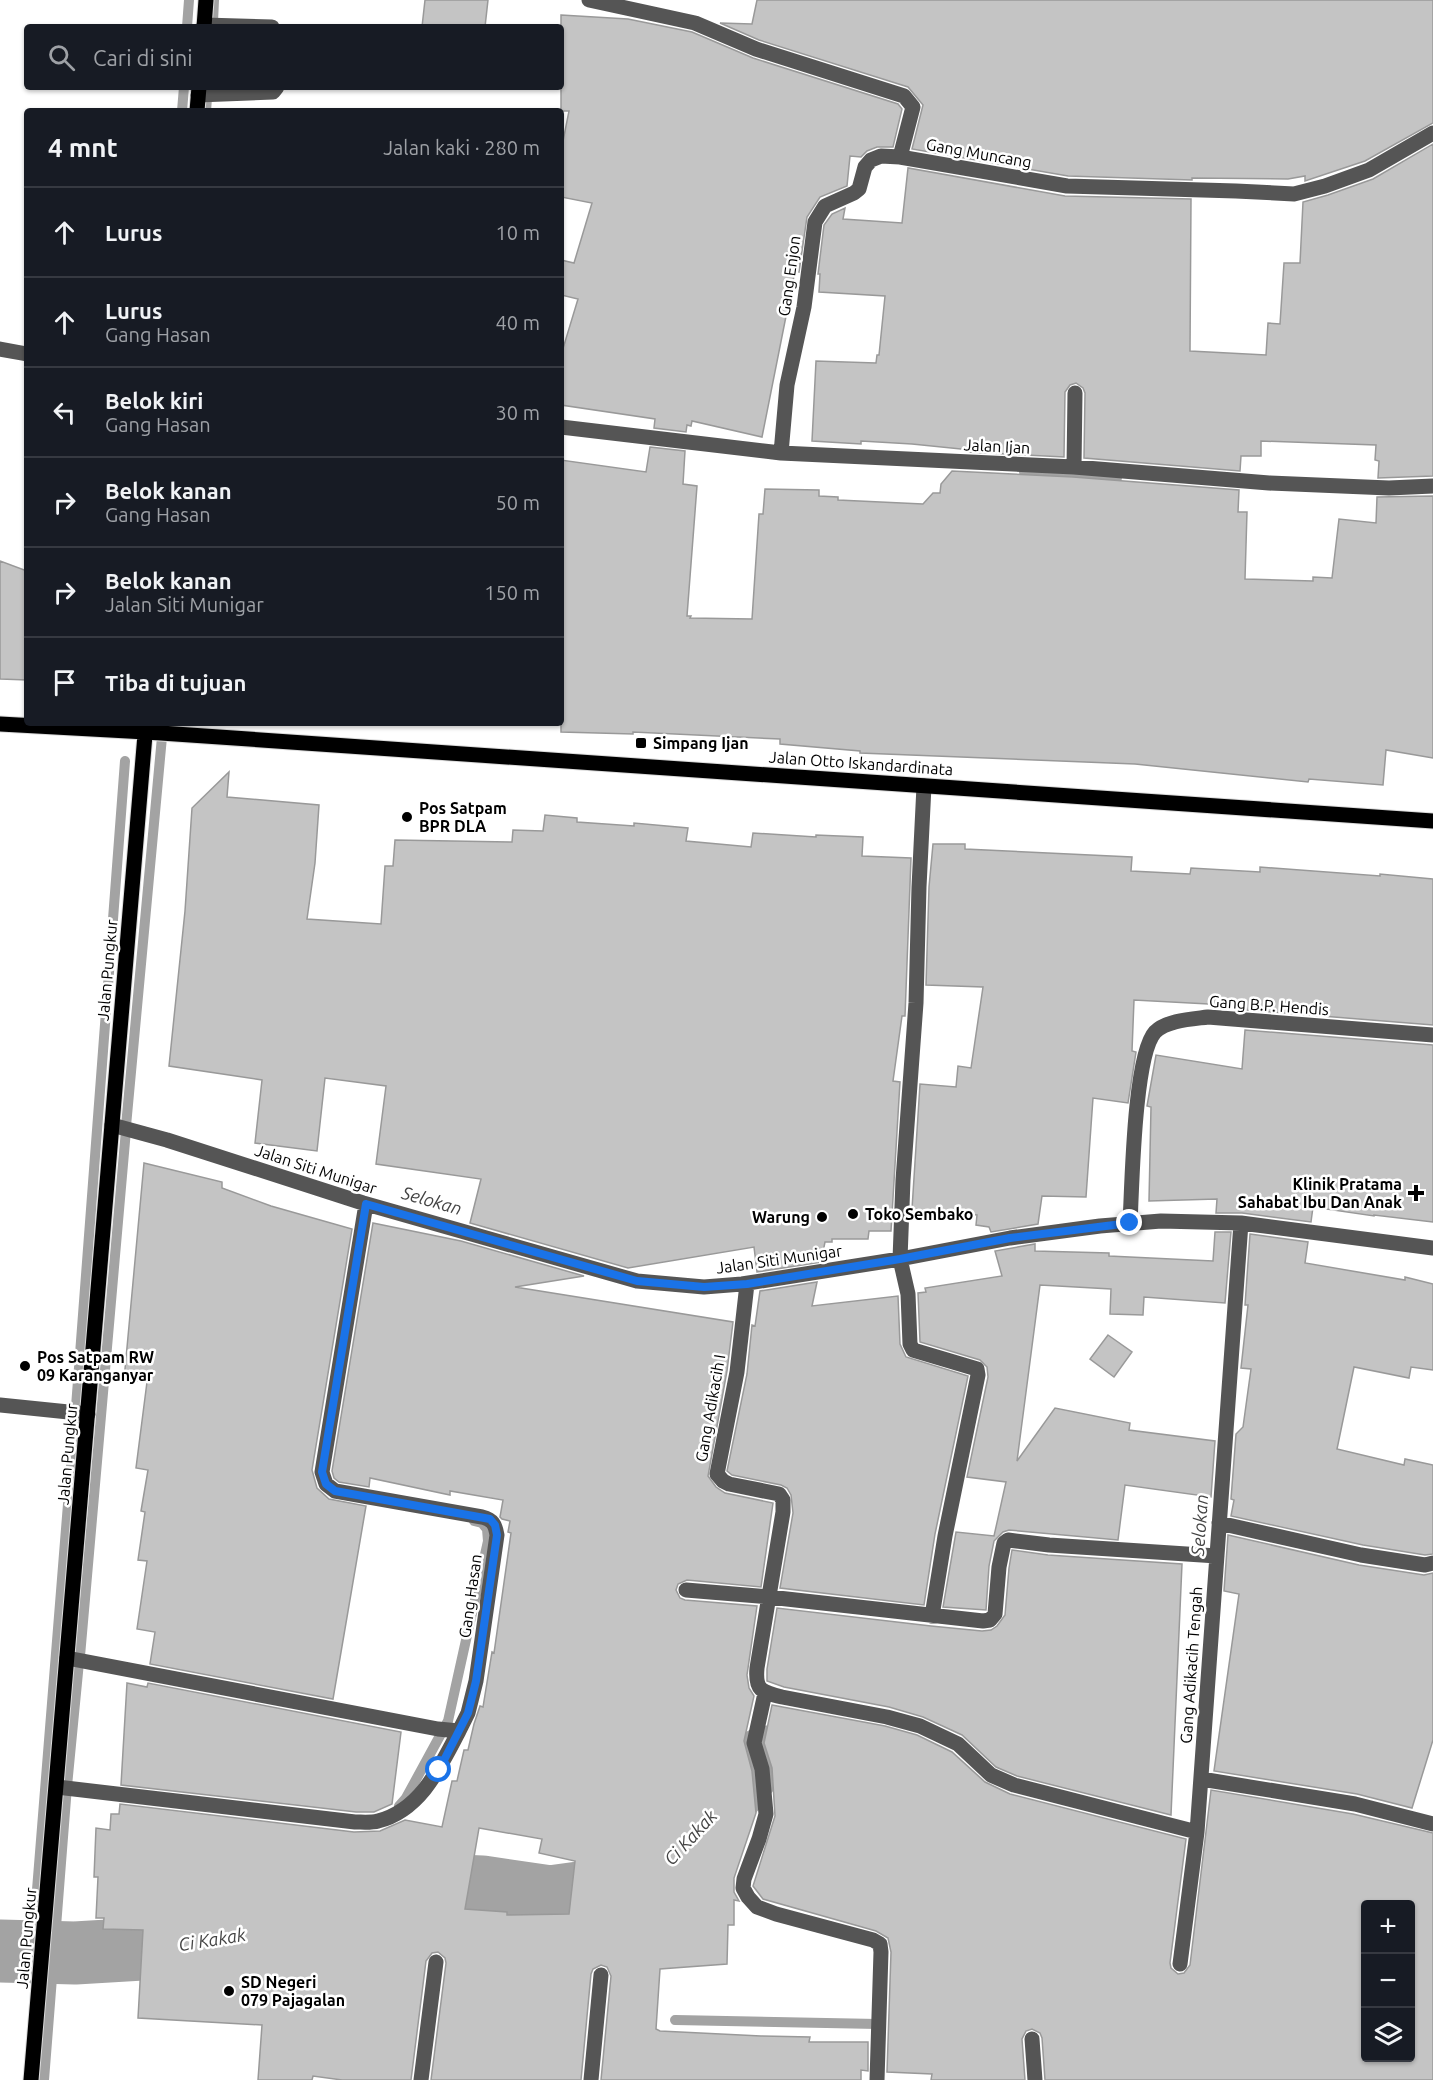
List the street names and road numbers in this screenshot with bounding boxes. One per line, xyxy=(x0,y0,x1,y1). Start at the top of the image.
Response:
street label: Gang Muncang xyxy=(925,135,1033,171)
street label: Gang Enjon xyxy=(774,234,804,318)
street label: Jalan Ijan xyxy=(963,435,1031,457)
street label: Jalan Otto Iskandardinata xyxy=(768,748,954,778)
street label: Jalan Pungkur xyxy=(94,919,120,1021)
street label: Gang B.P. Hendis xyxy=(1208,992,1330,1018)
street label: Jalan Siti Munigar xyxy=(253,1141,379,1197)
street label: Jalan Siti Munigar xyxy=(715,1241,843,1277)
street label: Gang Adikacih I xyxy=(692,1353,728,1463)
street label: Jalan Pungkur xyxy=(54,1403,80,1505)
street label: Gang Hasan xyxy=(455,1553,485,1639)
street label: Gang Adikacih Tengah xyxy=(1177,1586,1205,1744)
street label: Jalan Pungkur xyxy=(13,1887,39,1989)

